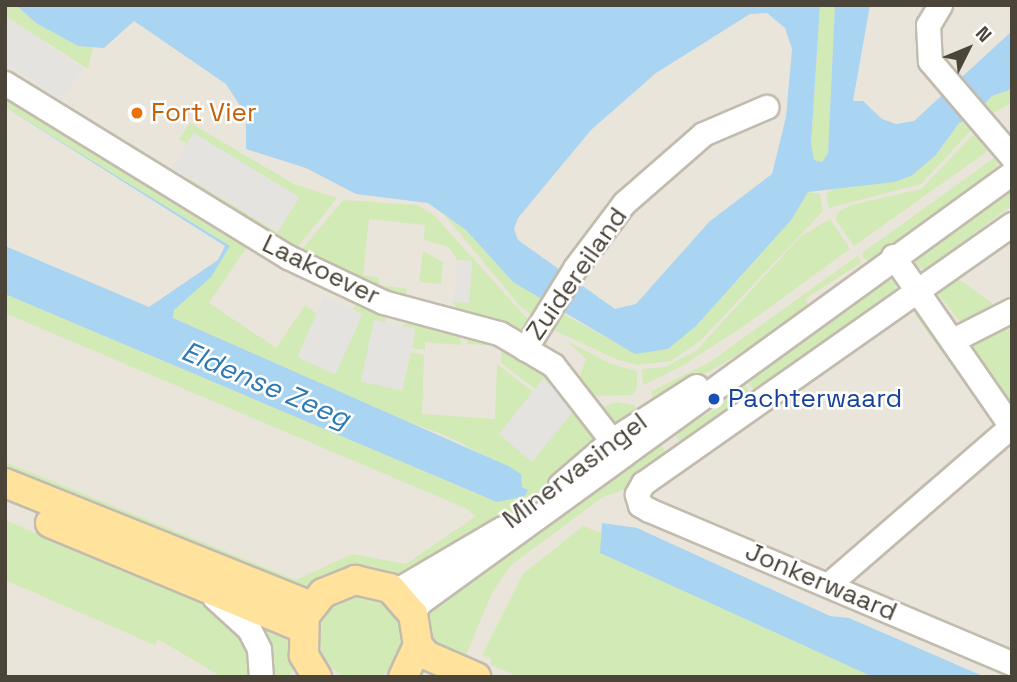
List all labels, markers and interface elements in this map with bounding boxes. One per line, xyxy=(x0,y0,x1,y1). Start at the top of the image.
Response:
north arrow xyxy=(933,14,1003,84)
text: N xyxy=(970,21,997,48)
place label: Fort Vier xyxy=(151,97,257,129)
marker: Fort Vier xyxy=(129,105,145,121)
street label: Zuidereiland xyxy=(520,202,634,346)
street label: Laakoever xyxy=(257,228,385,312)
water label: Eldense Zeeg xyxy=(177,333,355,435)
place label: Pachterwaard xyxy=(728,383,902,415)
marker: Pachterwaard xyxy=(706,391,722,407)
street label: Minervasingel xyxy=(497,407,653,535)
street label: Jonkerwaard xyxy=(740,536,902,628)

